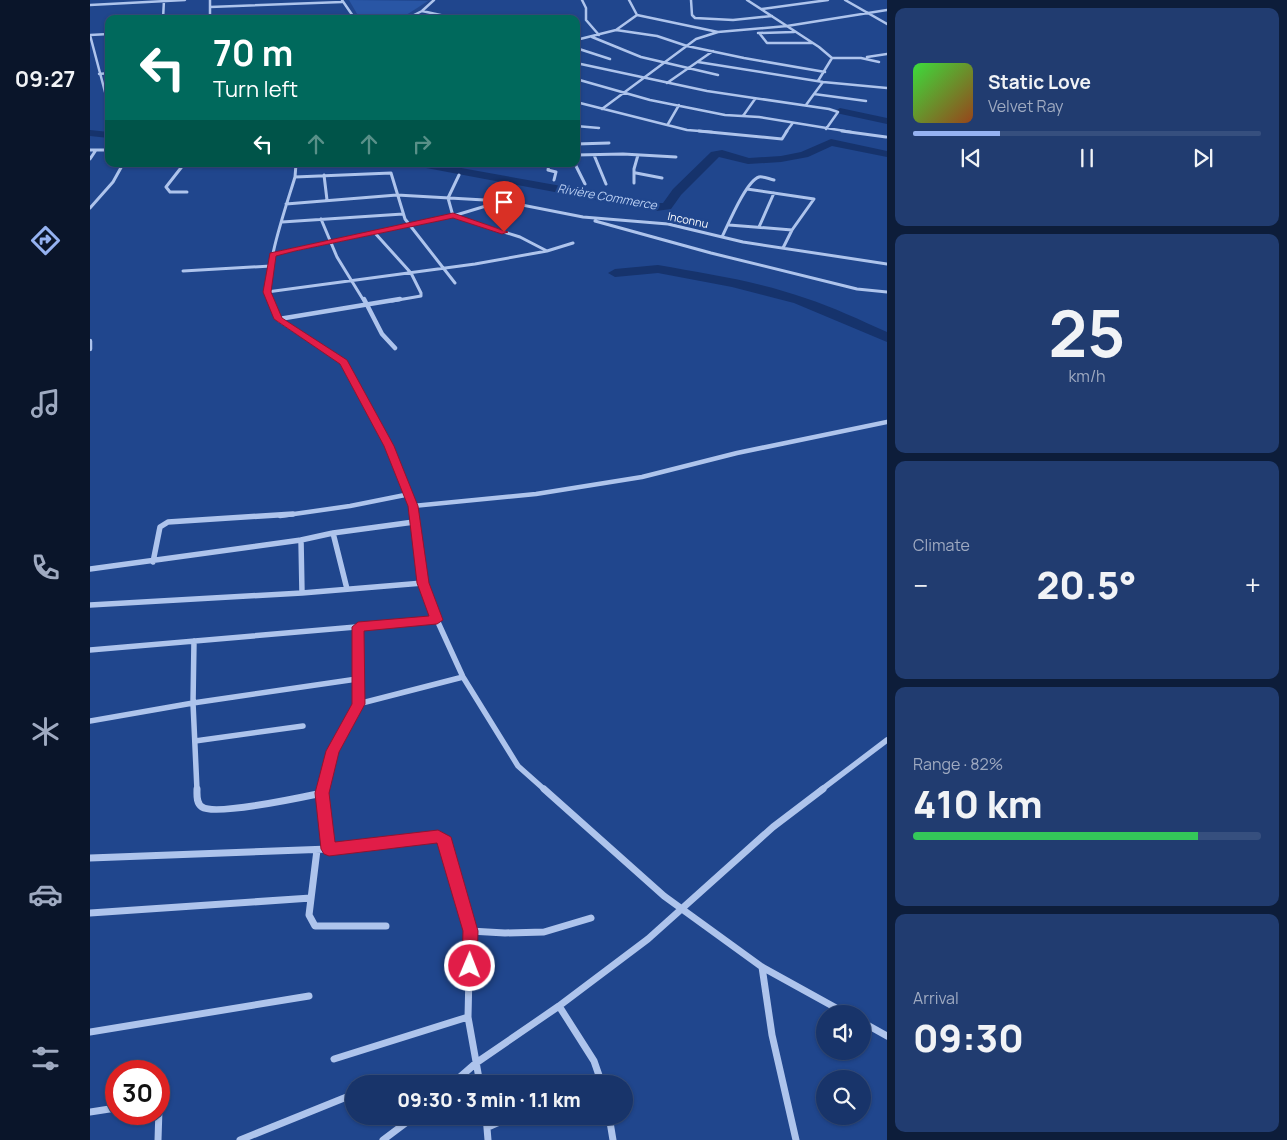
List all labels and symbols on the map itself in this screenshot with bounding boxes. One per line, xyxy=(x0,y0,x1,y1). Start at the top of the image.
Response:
water label: Rivière Commerce xyxy=(556,179,659,214)
pin xyxy=(483,181,525,232)
street label: Inconnu xyxy=(666,208,710,231)
position arrow xyxy=(443,939,495,991)
speed limit sign: 30 xyxy=(105,1060,170,1125)

